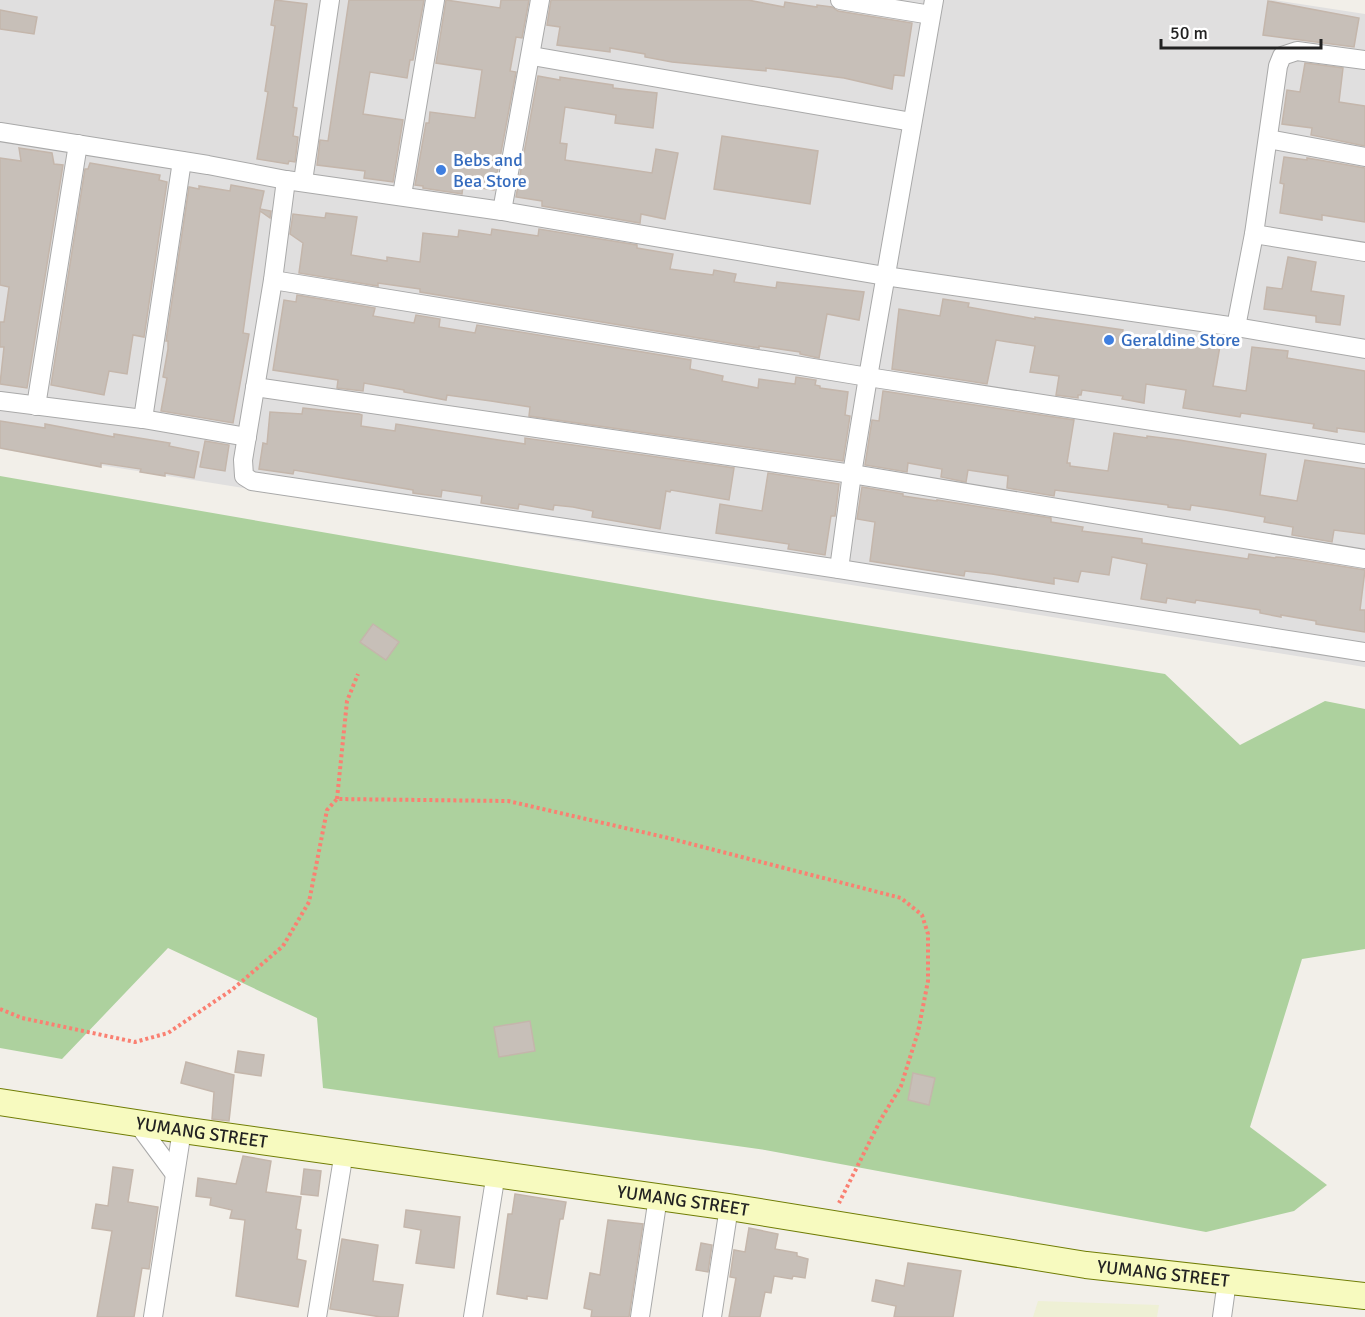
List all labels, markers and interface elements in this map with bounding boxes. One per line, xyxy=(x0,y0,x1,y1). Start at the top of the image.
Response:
scale bar xyxy=(1161,12,1322,50)
text: 50 m xyxy=(1170,22,1208,44)
place label: Bebs and Bea Store xyxy=(453,149,527,192)
marker: Bebs and Bea Store xyxy=(434,163,448,177)
place label: Geraldine Store xyxy=(1121,329,1240,351)
marker: Geraldine Store xyxy=(1102,333,1116,347)
street label: YUMANG STREET xyxy=(134,1112,269,1153)
street label: YUMANG STREET xyxy=(616,1180,751,1221)
street label: YUMANG STREET xyxy=(1096,1255,1231,1292)

